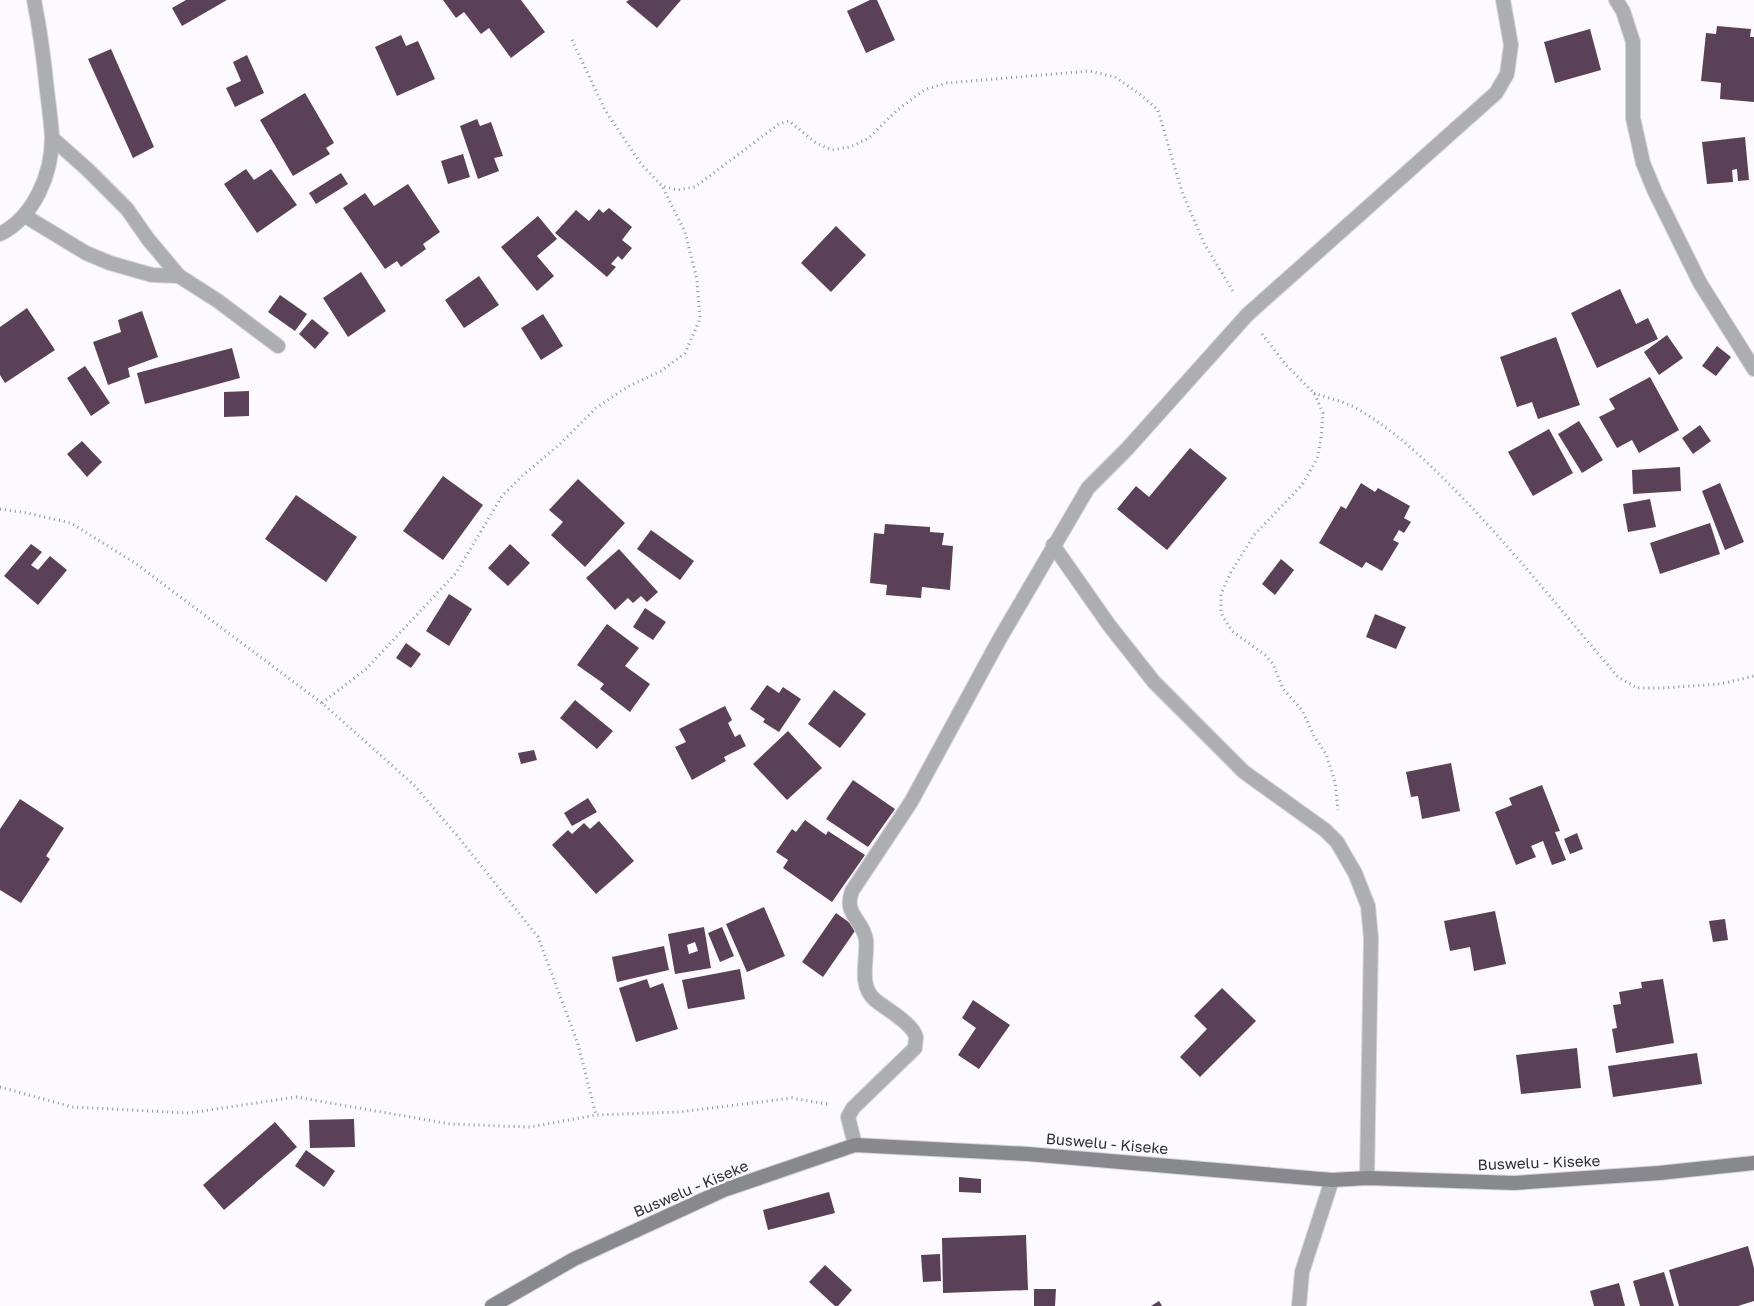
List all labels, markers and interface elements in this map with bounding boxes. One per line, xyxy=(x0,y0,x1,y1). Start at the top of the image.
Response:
street label: Buswelu - Kiseke xyxy=(1045,1129,1169,1157)
street label: Buswelu - Kiseke xyxy=(1477,1151,1601,1173)
street label: Buswelu - Kiseke xyxy=(631,1156,751,1220)

